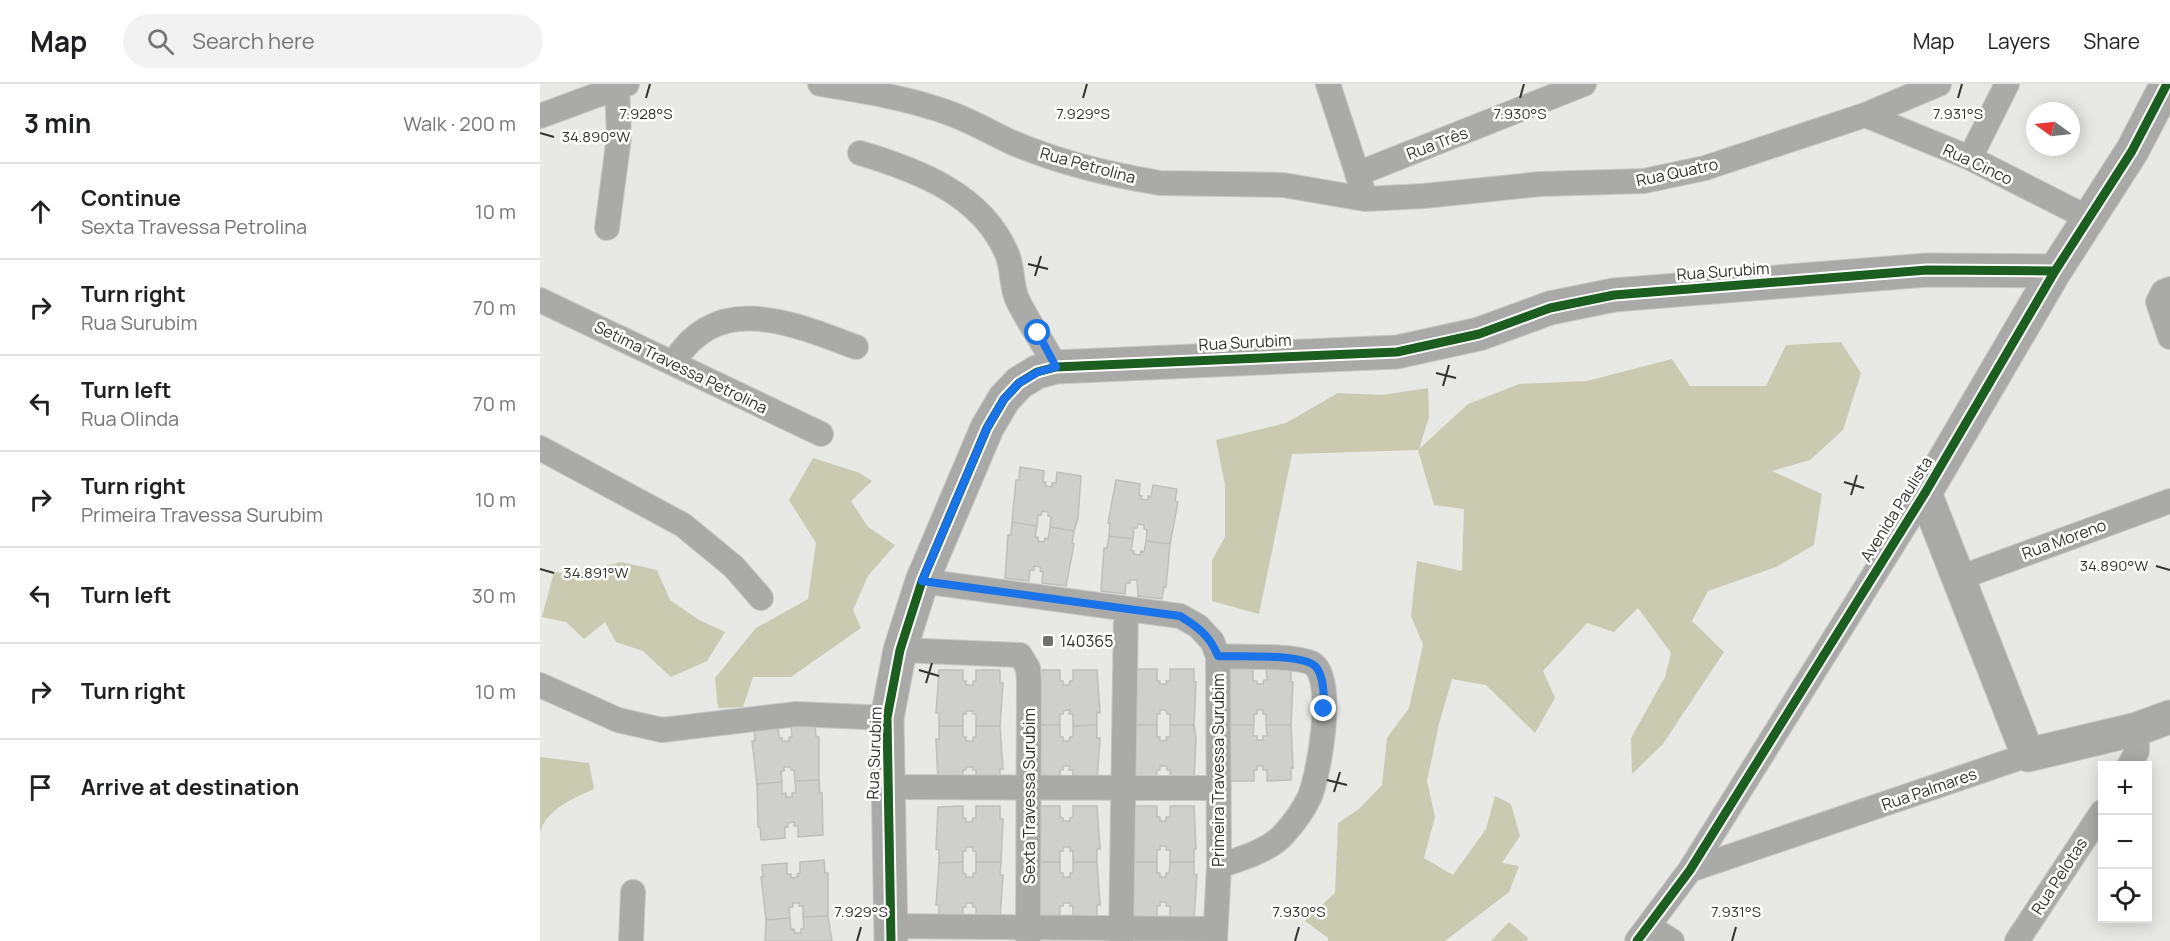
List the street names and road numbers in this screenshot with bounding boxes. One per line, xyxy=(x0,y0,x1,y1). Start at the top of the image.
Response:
street label: Rua Três xyxy=(1403,121,1471,165)
street label: Rua Cinco xyxy=(1940,138,2016,190)
street label: Rua Petrolina xyxy=(1038,142,1138,188)
street label: Rua Quatro xyxy=(1634,153,1720,191)
street label: Rua Surubim xyxy=(1676,257,1770,285)
street label: Setima Travessa Petrolina xyxy=(591,315,771,419)
street label: Rua Surubim xyxy=(1198,329,1292,355)
street label: Avenida Paulista xyxy=(1855,452,1937,566)
street label: Rua Moreno xyxy=(2019,514,2109,564)
street label: Primeira Travessa Surubim xyxy=(1207,673,1229,867)
street label: Rua Surubim xyxy=(861,706,887,800)
street label: Sexta Travessa Surubim xyxy=(1018,708,1040,884)
street label: Rua Palmares xyxy=(1878,762,1980,816)
street label: Rua Pelotas xyxy=(2026,833,2092,919)

